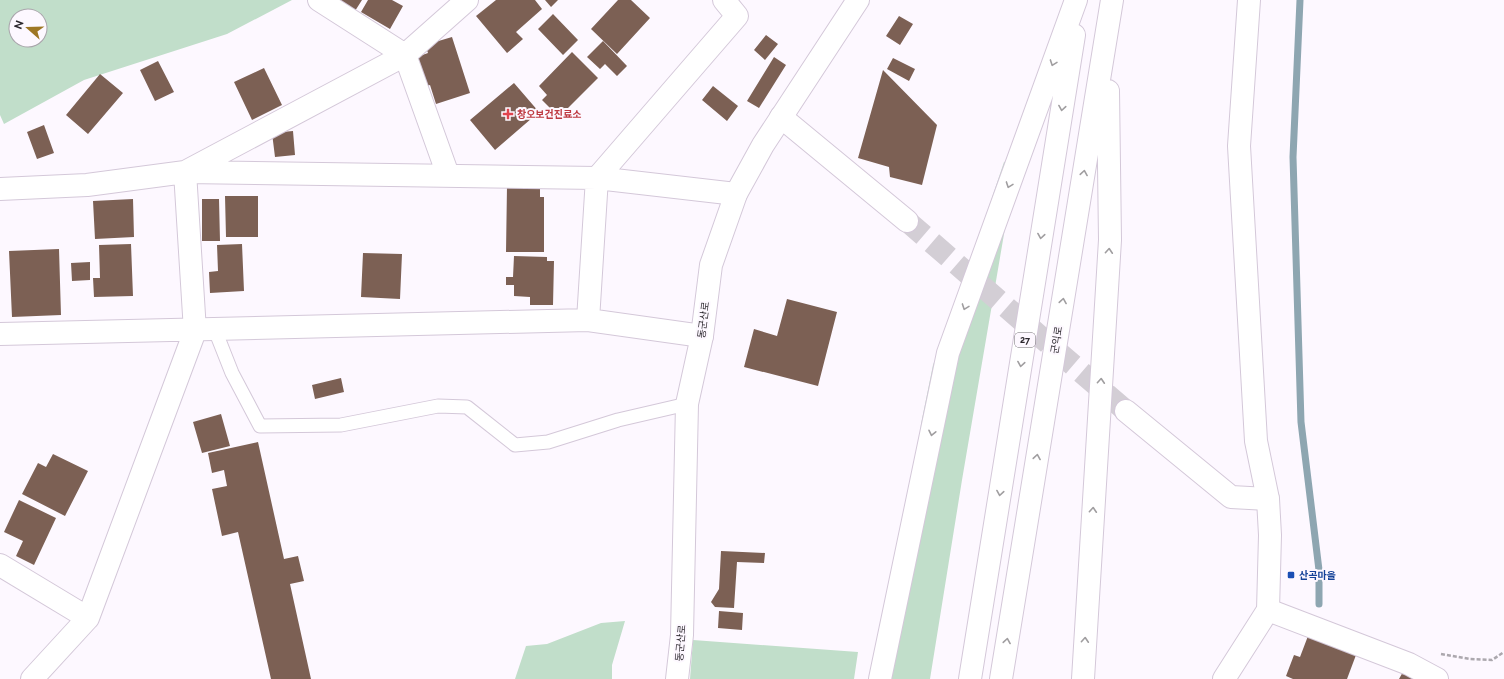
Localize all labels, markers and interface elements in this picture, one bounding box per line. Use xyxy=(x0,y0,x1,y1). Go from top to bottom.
north arrow xyxy=(8,8,48,48)
text: N xyxy=(12,19,27,31)
one-way arrow xyxy=(1050,59,1058,66)
one-way arrow xyxy=(1058,105,1067,111)
marker: 창오보건진료소 xyxy=(502,108,514,120)
place label: 창오보건진료소 xyxy=(517,109,581,120)
one-way arrow xyxy=(1079,170,1088,176)
one-way arrow xyxy=(1005,182,1014,189)
one-way arrow xyxy=(1037,233,1046,239)
one-way arrow xyxy=(1105,248,1114,254)
one-way arrow xyxy=(1058,298,1067,304)
street label: 동군산로 xyxy=(696,301,711,339)
one-way arrow xyxy=(961,304,969,311)
street label: 군익로 xyxy=(1049,326,1064,355)
road number: 27 xyxy=(1015,333,1035,347)
one-way arrow xyxy=(1017,361,1025,367)
one-way arrow xyxy=(1097,378,1106,384)
one-way arrow xyxy=(928,430,936,436)
one-way arrow xyxy=(1032,454,1041,460)
one-way arrow xyxy=(996,489,1005,496)
one-way arrow xyxy=(1089,507,1098,513)
marker: 산곡마을 xyxy=(1286,570,1296,580)
place label: 산곡마을 xyxy=(1299,570,1336,581)
street label: 동군산로 xyxy=(673,624,688,662)
one-way arrow xyxy=(1002,637,1011,644)
one-way arrow xyxy=(1081,637,1089,643)

